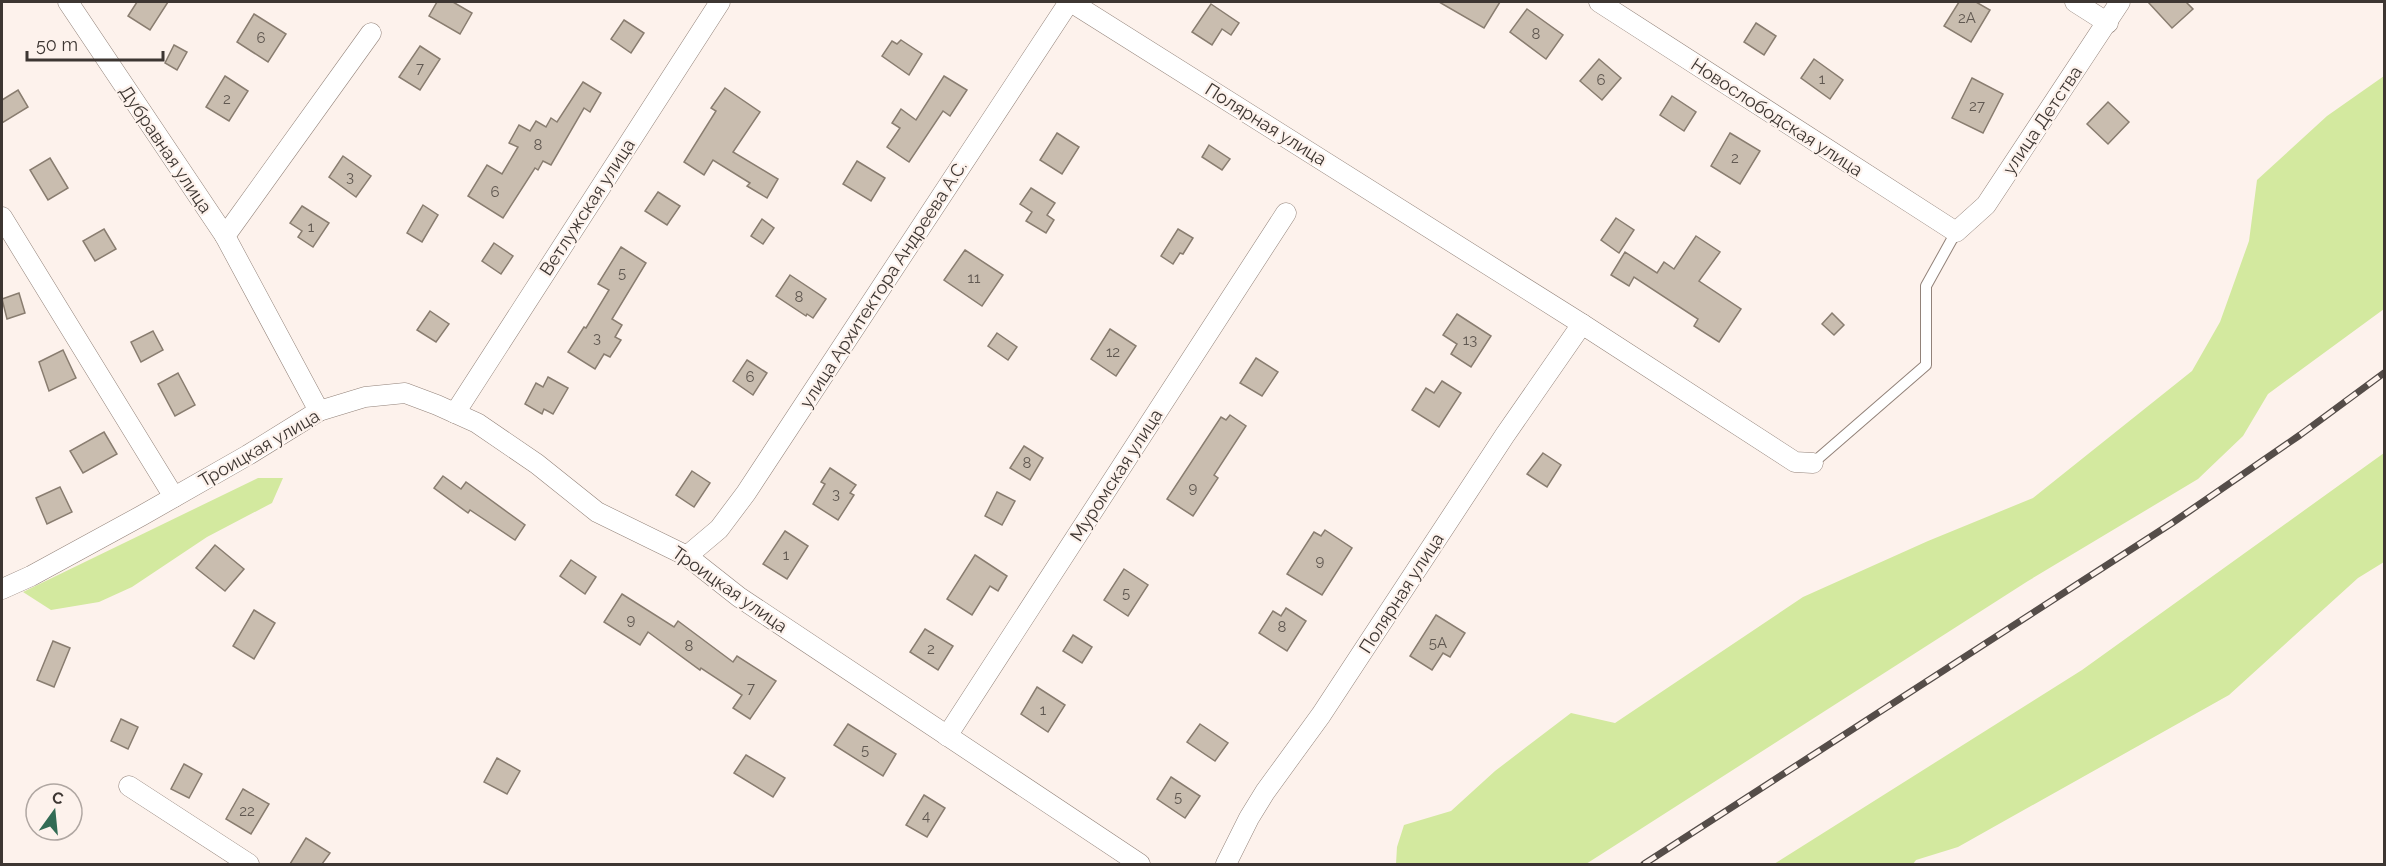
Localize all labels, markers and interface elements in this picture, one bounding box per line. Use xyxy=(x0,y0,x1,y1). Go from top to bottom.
house number: 2А xyxy=(1958,9,1976,27)
scale bar xyxy=(27,24,164,62)
house number: 8 xyxy=(1532,25,1541,43)
house number: 6 xyxy=(256,29,266,47)
text: 50 m xyxy=(36,34,78,55)
street label: Новослободская улица xyxy=(1687,54,1867,180)
house number: 7 xyxy=(416,59,424,77)
street label: улица Детства xyxy=(1998,62,2086,178)
house number: 1 xyxy=(1819,70,1826,88)
house number: 6 xyxy=(1596,71,1606,89)
street label: Полярная улица xyxy=(1202,78,1330,170)
street label: Дубравная улица xyxy=(116,81,216,217)
house number: 2 xyxy=(223,90,231,108)
house number: 27 xyxy=(1969,97,1985,115)
street label: Ветлужская улица xyxy=(535,135,639,279)
house number: 8 xyxy=(534,136,543,154)
house number: 2 xyxy=(1731,149,1739,167)
street label: улица Архитектора Андреева А.С. xyxy=(795,156,971,412)
house number: 3 xyxy=(346,168,354,186)
house number: 6 xyxy=(490,183,500,201)
house number: 1 xyxy=(308,218,315,236)
house number: 5 xyxy=(618,264,626,282)
house number: 11 xyxy=(968,269,981,287)
house number: 8 xyxy=(795,288,804,306)
house number: 3 xyxy=(593,329,601,347)
house number: 13 xyxy=(1463,331,1477,349)
house number: 12 xyxy=(1106,343,1120,361)
house number: 6 xyxy=(745,368,755,386)
street label: Троицкая улица xyxy=(195,405,323,491)
street label: Муромская улица xyxy=(1065,405,1167,545)
house number: 8 xyxy=(1023,454,1032,472)
house number: 9 xyxy=(1189,479,1198,497)
house number: 3 xyxy=(832,485,840,503)
street label: Полярная улица xyxy=(1354,529,1448,657)
street label: Троицкая улица xyxy=(668,541,792,637)
house number: 1 xyxy=(783,546,790,564)
house number: 9 xyxy=(1316,552,1325,570)
house number: 5 xyxy=(1122,584,1130,602)
house number: 9 xyxy=(627,611,636,629)
house number: 8 xyxy=(1278,618,1287,636)
house number: 5А xyxy=(1429,634,1447,652)
house number: 8 xyxy=(685,637,694,655)
house number: 2 xyxy=(927,640,935,658)
house number: 7 xyxy=(747,679,755,697)
house number: 1 xyxy=(1040,701,1047,719)
house number: 5 xyxy=(861,741,869,759)
north arrow xyxy=(24,782,84,842)
text: С xyxy=(50,787,66,809)
house number: 5 xyxy=(1174,788,1182,806)
house number: 22 xyxy=(239,802,255,820)
house number: 4 xyxy=(922,807,930,825)

